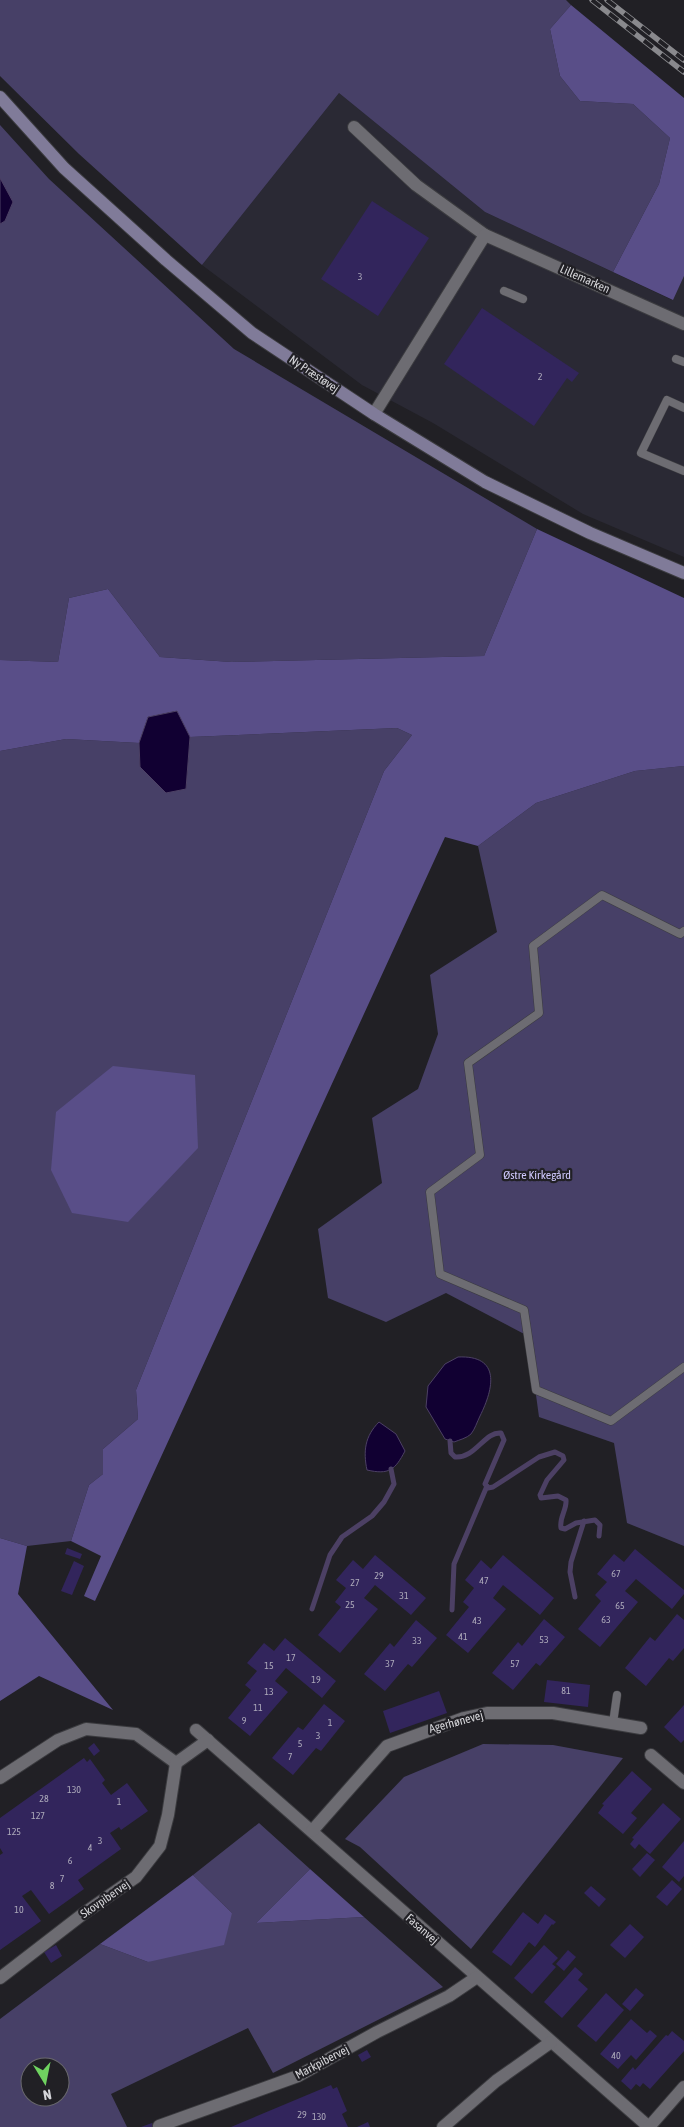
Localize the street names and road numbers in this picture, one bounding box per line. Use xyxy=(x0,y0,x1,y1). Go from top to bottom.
street label: Lillemarken xyxy=(558,262,612,296)
street label: Ny Præstøvej xyxy=(287,352,341,396)
street label: Agerhønevej xyxy=(427,1708,485,1736)
street label: Skovpibervej xyxy=(78,1877,132,1921)
street label: Fasanvej xyxy=(403,1911,441,1947)
street label: Markpibervej xyxy=(293,2042,351,2082)

